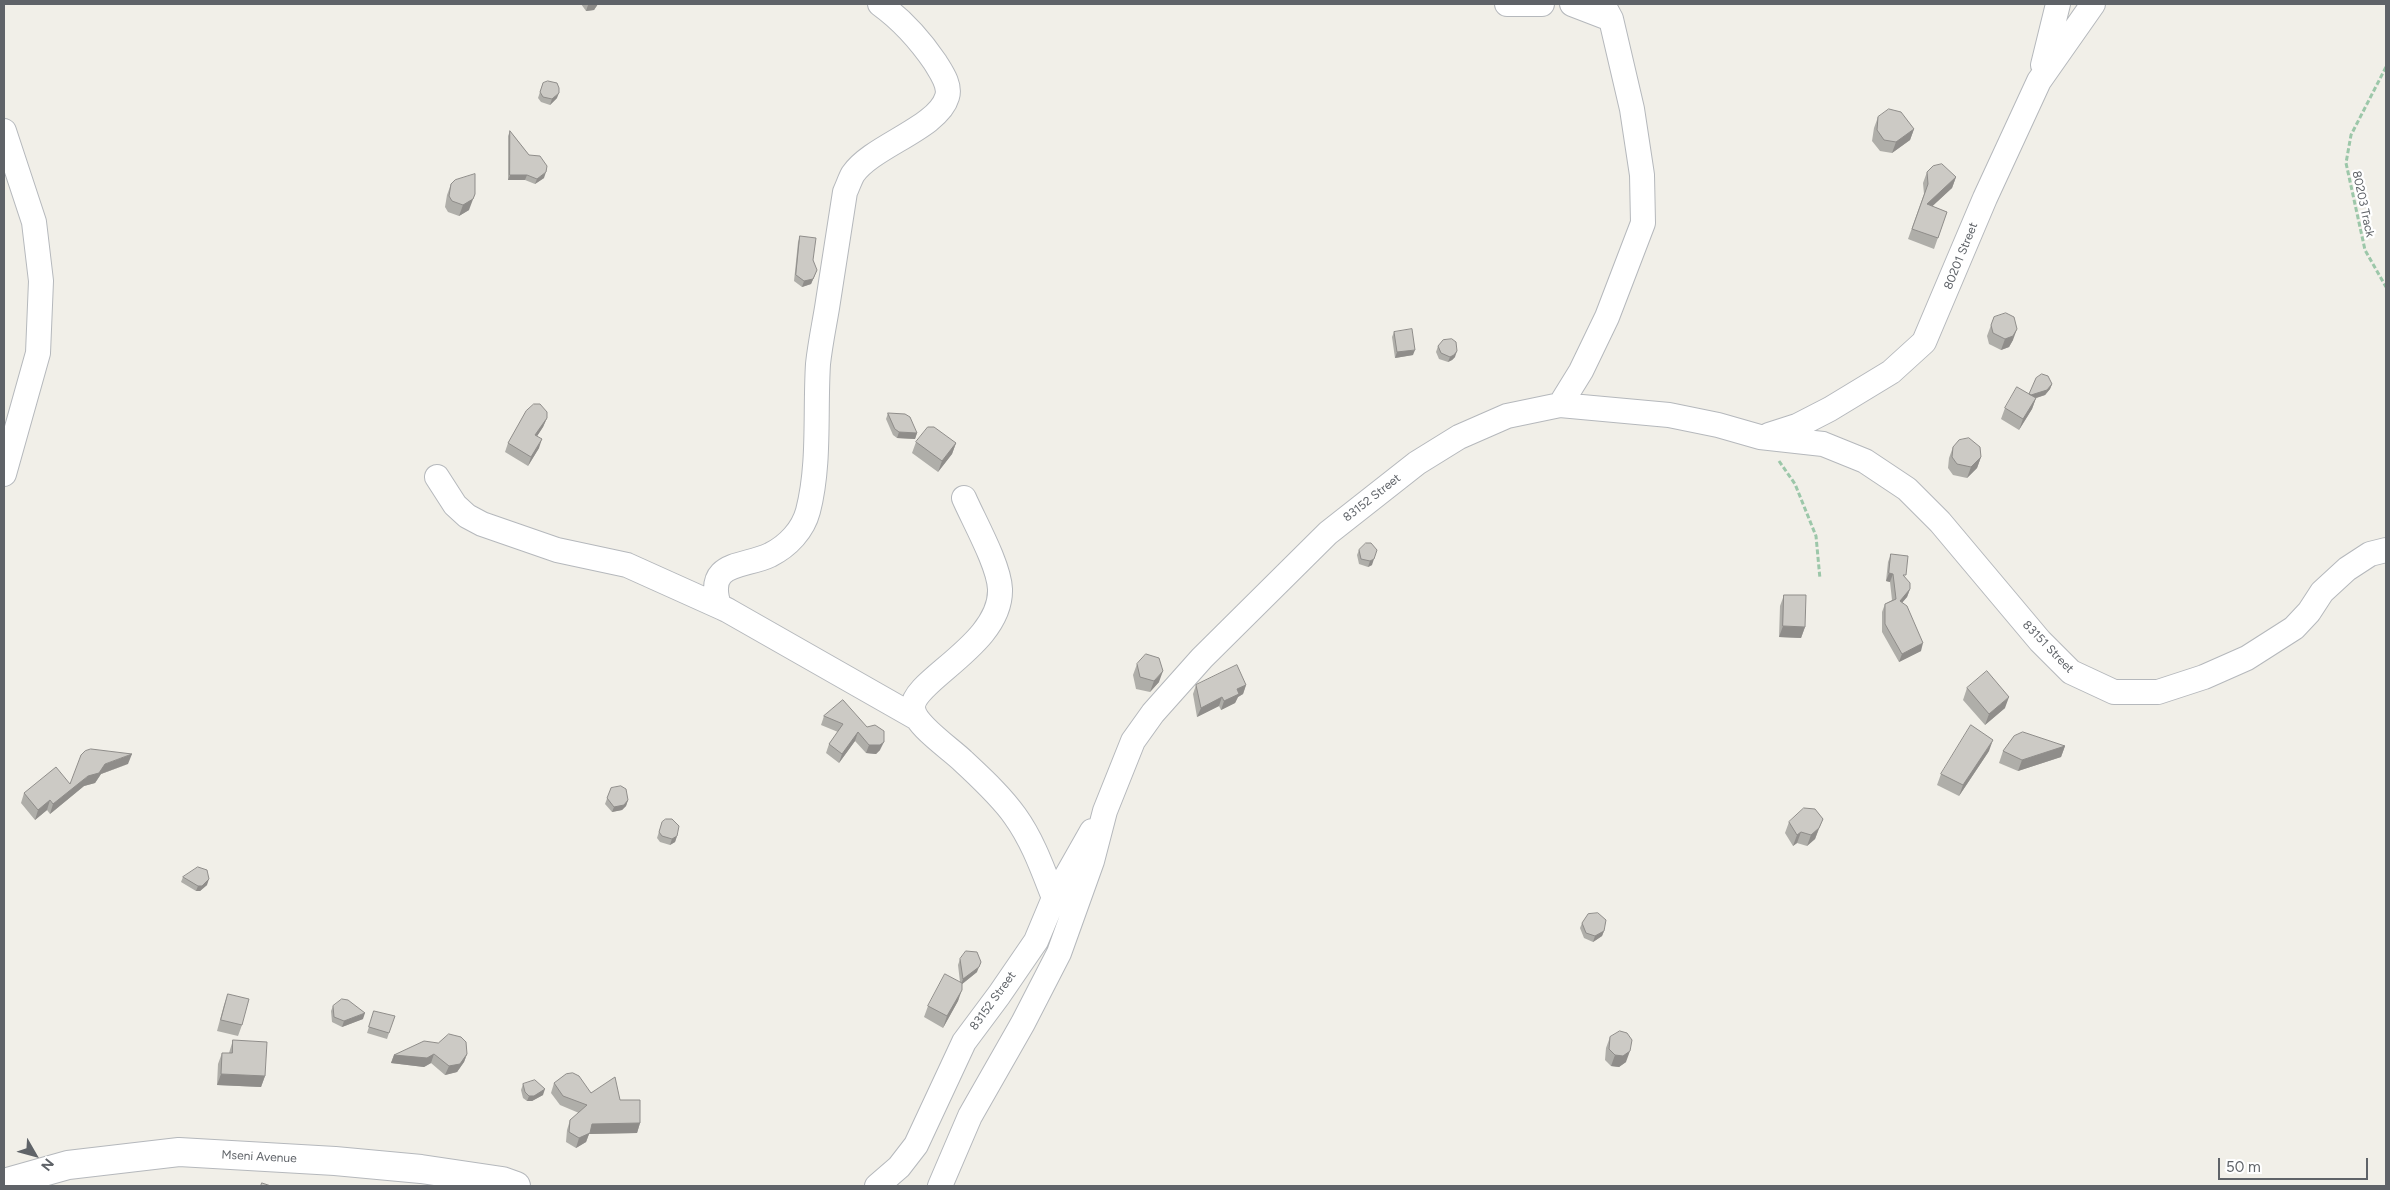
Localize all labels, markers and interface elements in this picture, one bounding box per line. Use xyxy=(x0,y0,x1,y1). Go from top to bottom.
street label: 80203 Track xyxy=(2349,169,2377,239)
street label: 80201 Street xyxy=(1941,220,1981,292)
street label: 83152 Street xyxy=(1340,471,1404,525)
street label: 83151 Street xyxy=(2019,618,2077,676)
street label: 83152 Street xyxy=(967,969,1019,1033)
north arrow xyxy=(10,1130,60,1180)
street label: Mseni Avenue xyxy=(221,1148,297,1166)
scale bar xyxy=(2220,1148,2370,1180)
text: N xyxy=(37,1155,57,1174)
text: 50 m xyxy=(2226,1158,2261,1176)

